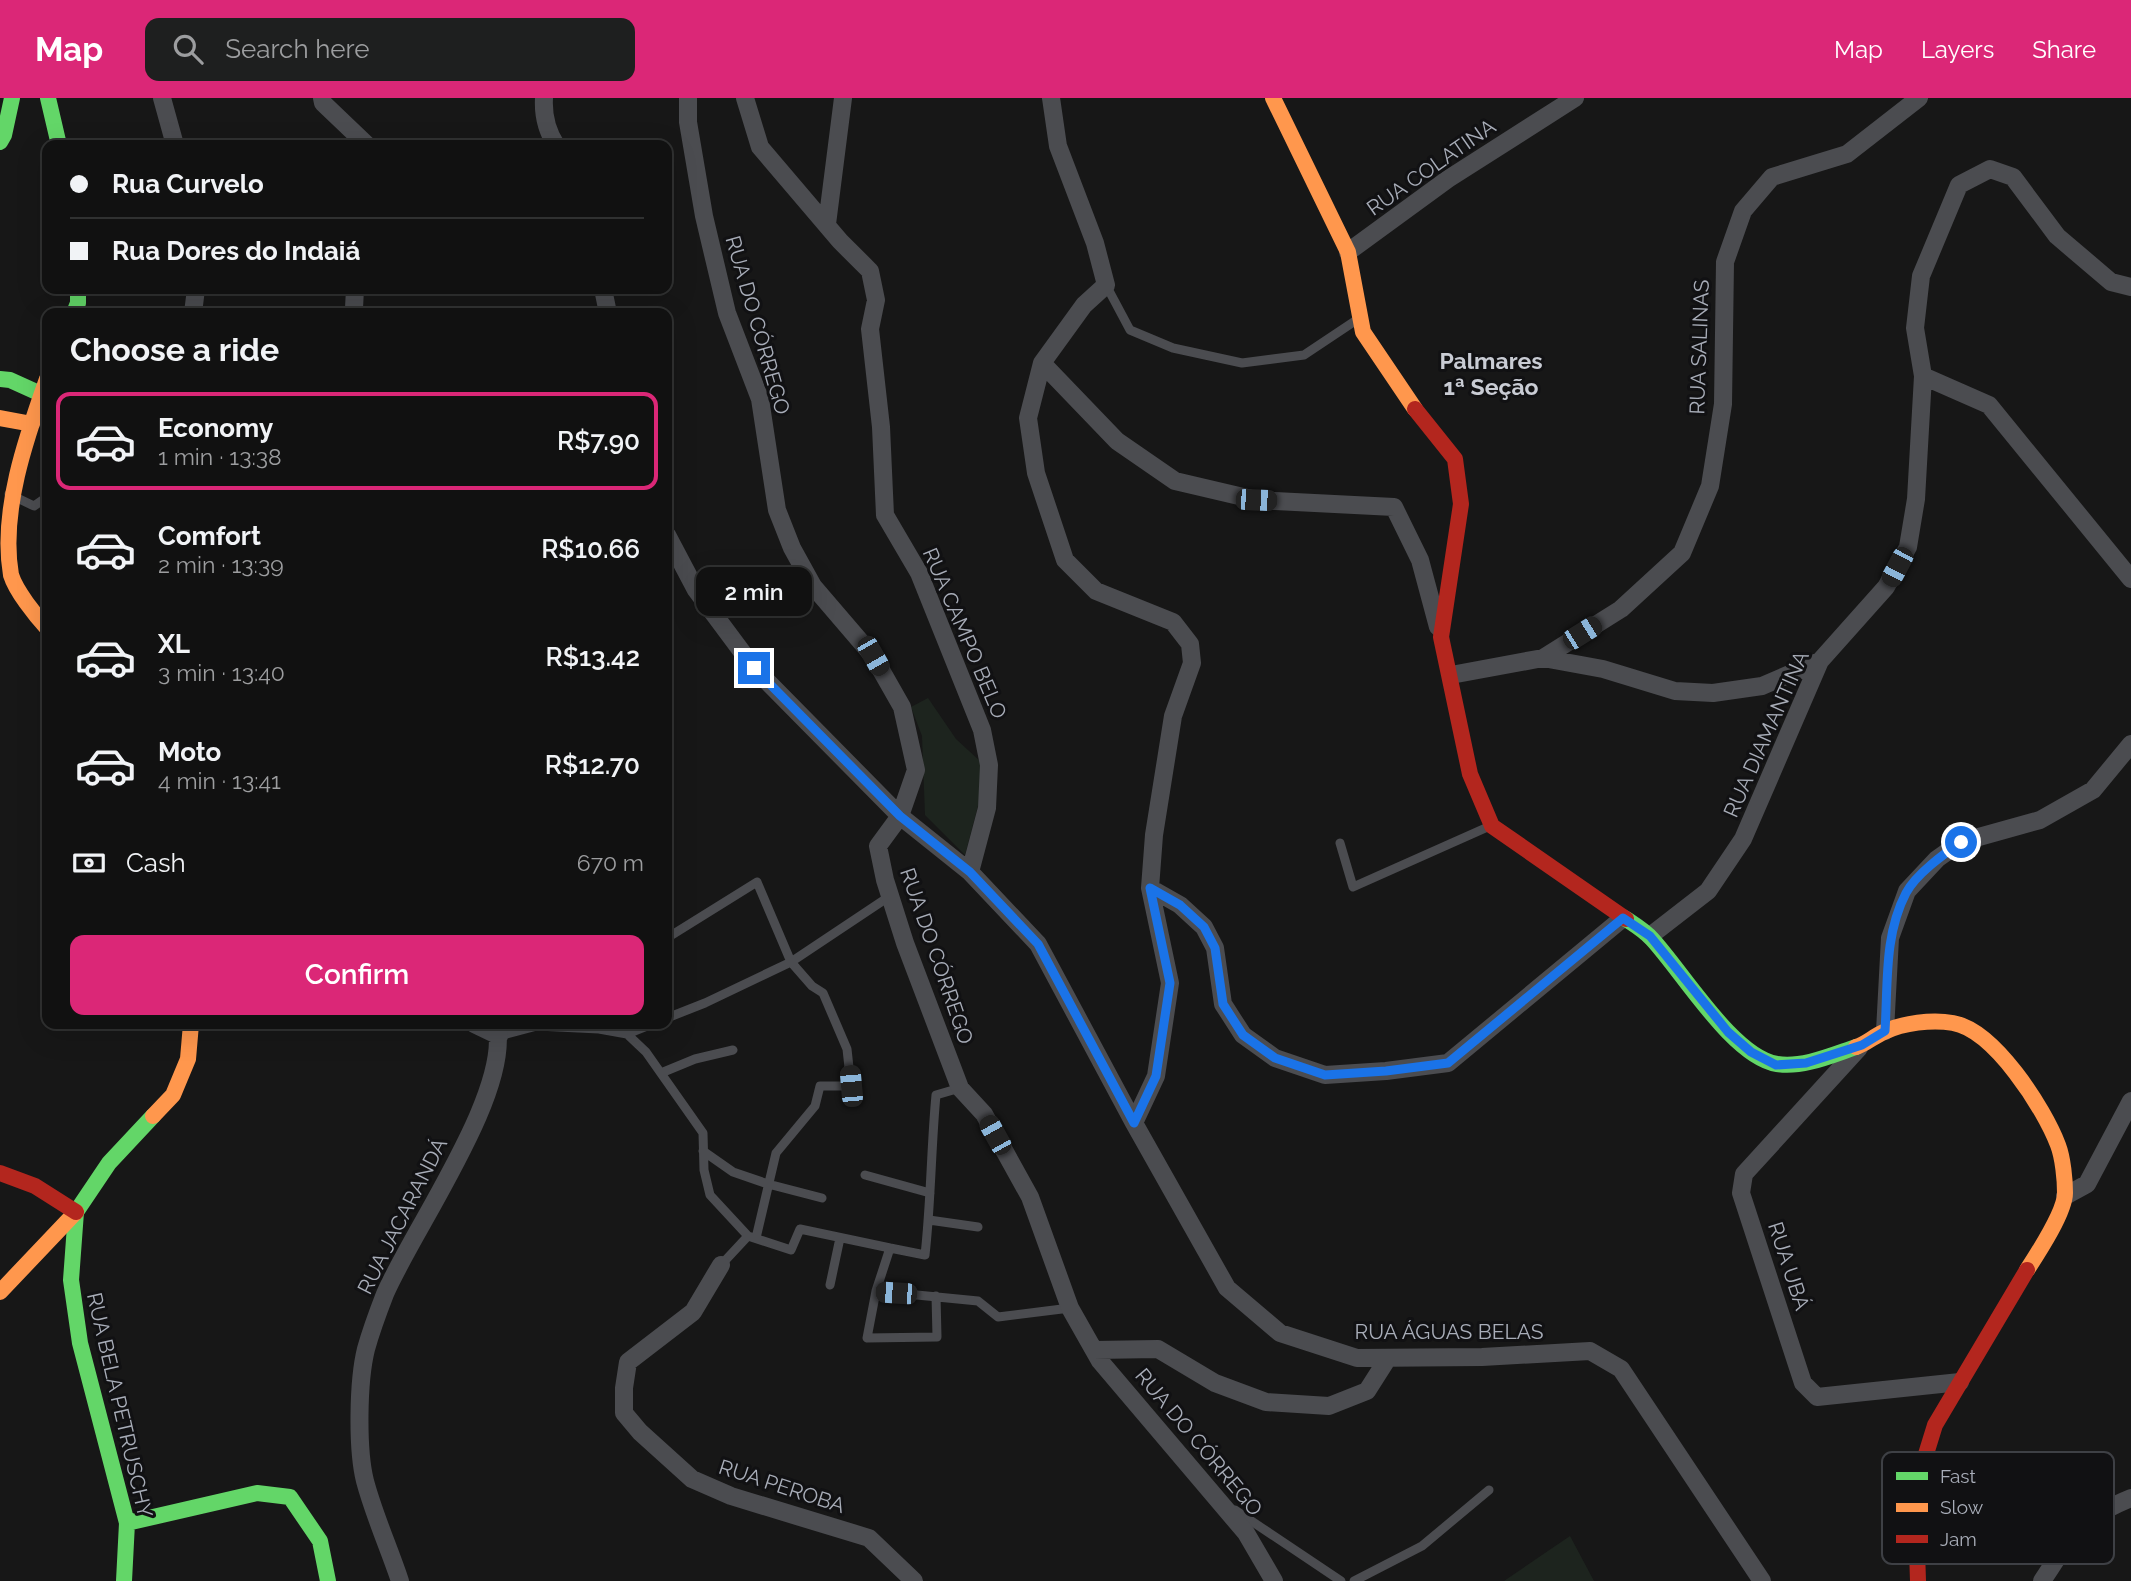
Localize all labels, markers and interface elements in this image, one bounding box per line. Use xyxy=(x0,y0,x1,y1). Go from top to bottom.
search box xyxy=(145,18,635,81)
text: Map xyxy=(35,30,103,69)
icon: search xyxy=(169,30,207,68)
text: Search here xyxy=(225,34,370,64)
text: Map xyxy=(1834,35,1883,64)
text: Layers xyxy=(1921,35,1994,64)
text: Share xyxy=(2032,35,2096,64)
street label: RUA COLATINA xyxy=(1362,113,1500,221)
text: Rua Curvelo xyxy=(112,169,264,199)
street label: RUA DO CÓRREGO xyxy=(721,233,795,417)
text: Rua Dores do Indaiá xyxy=(112,236,360,266)
street label: RUA SALINAS xyxy=(1684,279,1714,415)
text: Choose a ride xyxy=(70,331,279,368)
district label: Palmares 1ª Seção xyxy=(1439,347,1543,400)
icon: car xyxy=(74,410,137,473)
text: Economy xyxy=(158,413,273,443)
text: R$7.90 xyxy=(557,426,640,456)
text: 1 min · 13:38 xyxy=(158,443,282,470)
car xyxy=(1235,489,1278,511)
icon: car xyxy=(74,518,137,581)
text: Comfort xyxy=(158,521,261,551)
text: R$10.66 xyxy=(541,534,640,564)
street label: RUA CAMPO BELO xyxy=(918,544,1012,722)
car xyxy=(1878,544,1917,590)
text: 2 min · 13:39 xyxy=(158,551,284,578)
callout: 2 min xyxy=(696,566,812,616)
text: 2 min xyxy=(725,578,783,605)
car xyxy=(1559,613,1606,653)
icon: car xyxy=(74,626,137,689)
text: XL xyxy=(158,629,190,659)
car xyxy=(854,633,893,679)
text: R$13.42 xyxy=(545,642,640,672)
street label: RUA DIAMANTINA xyxy=(1718,647,1814,821)
route end xyxy=(738,652,770,684)
text: 3 min · 13:40 xyxy=(158,659,285,686)
icon: car xyxy=(74,734,137,797)
text: Moto xyxy=(158,737,221,767)
text: R$12.70 xyxy=(545,750,640,780)
text: 4 min · 13:41 xyxy=(158,767,281,794)
route start xyxy=(1945,826,1977,858)
icon: cash xyxy=(70,844,108,882)
text: Cash xyxy=(126,848,186,878)
text: 670 m xyxy=(577,849,644,876)
street label: RUA DO CÓRREGO xyxy=(895,865,979,1047)
button: Confirm xyxy=(70,935,644,1015)
car xyxy=(839,1064,864,1108)
car xyxy=(976,1112,1015,1158)
street label: RUA JACARANDÁ xyxy=(352,1134,452,1298)
street label: RUA UBÁ xyxy=(1763,1219,1815,1313)
car xyxy=(875,1281,918,1305)
street label: RUA BELA PETRUSCHY xyxy=(82,1290,158,1520)
street label: RUA ÁGUAS BELAS xyxy=(1355,1319,1544,1344)
street label: RUA DO CÓRREGO xyxy=(1130,1363,1268,1521)
legend xyxy=(1882,1452,2114,1564)
street label: RUA PEROBA xyxy=(716,1454,848,1518)
text: Fast xyxy=(1940,1465,1976,1487)
text: Slow xyxy=(1940,1496,1984,1518)
text: Jam xyxy=(1940,1528,1977,1550)

